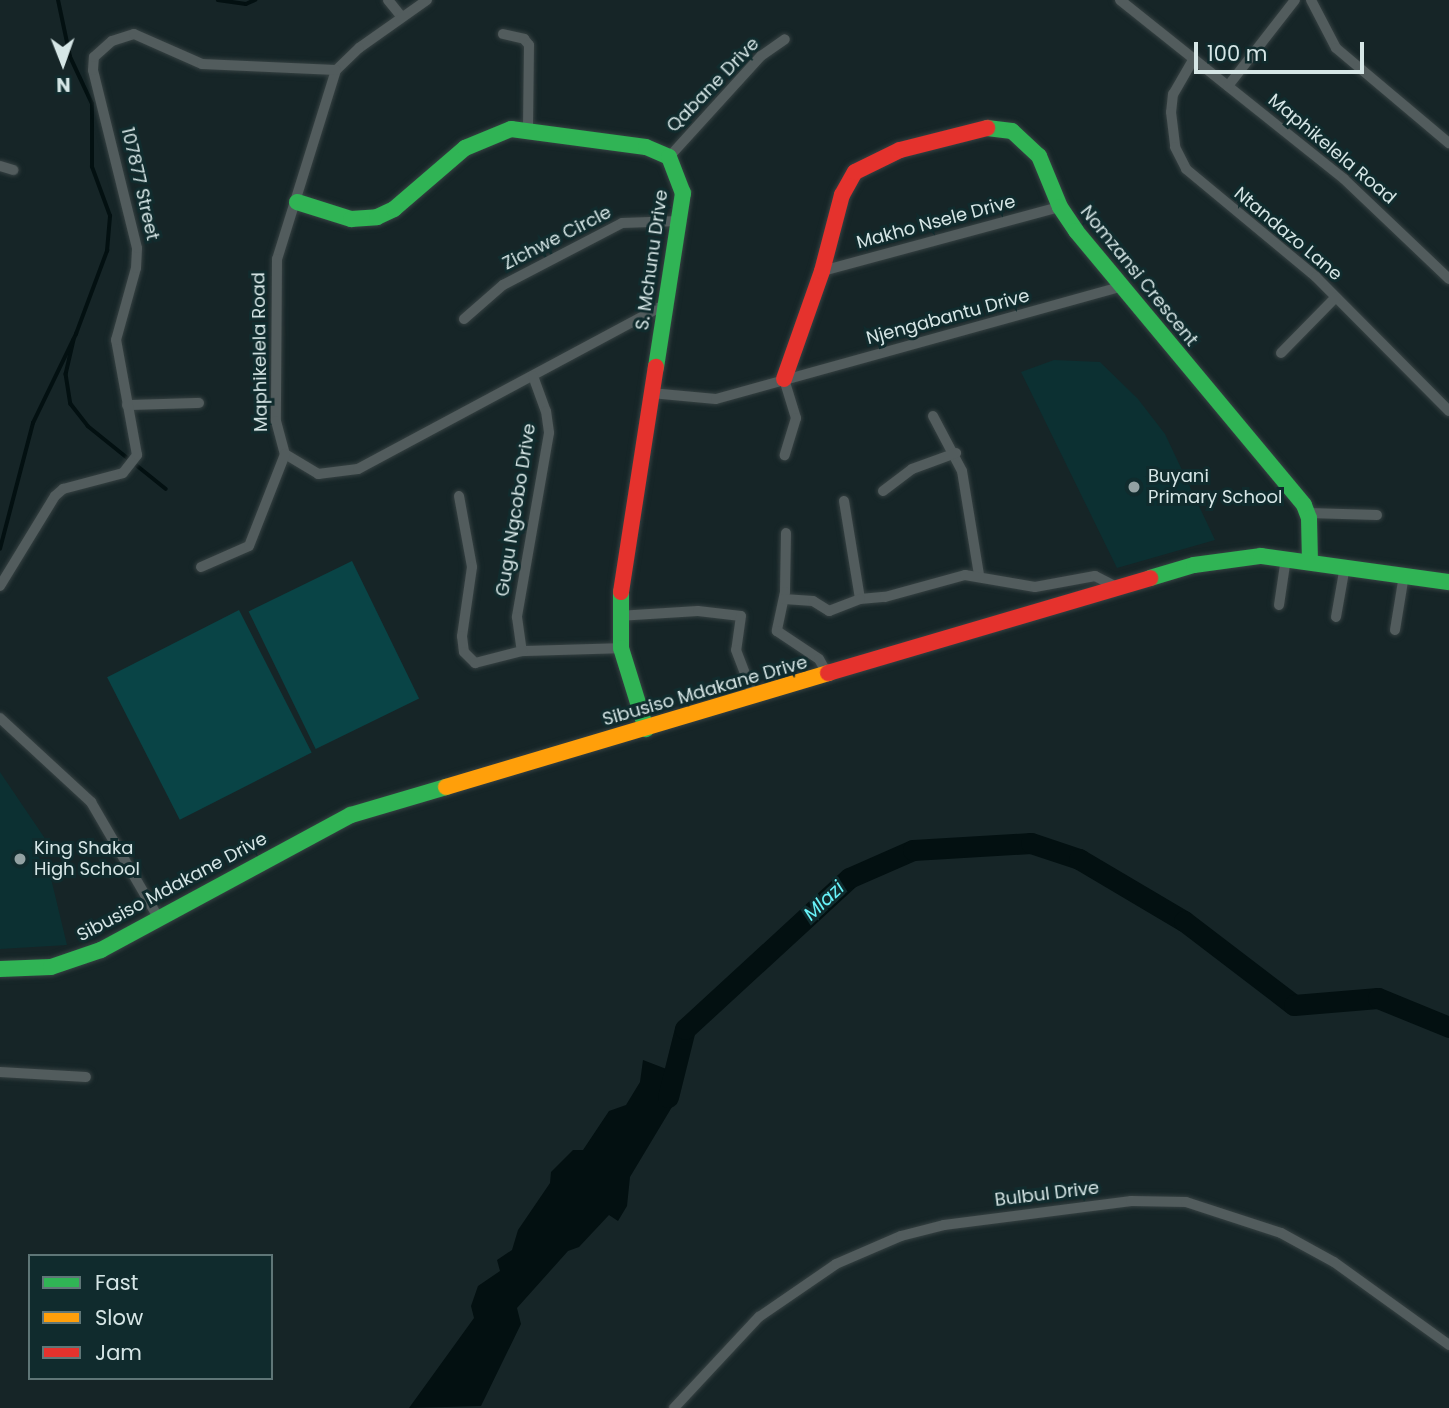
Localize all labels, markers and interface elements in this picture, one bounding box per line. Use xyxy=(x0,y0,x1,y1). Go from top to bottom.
north arrow xyxy=(28,28,98,98)
scale bar xyxy=(1197,28,1367,72)
street label: Qabane Drive xyxy=(662,33,764,137)
text: 100 m xyxy=(1207,39,1267,68)
text: N xyxy=(56,71,71,98)
street label: Maphikelela Road xyxy=(1264,89,1400,209)
street label: 107877 Street xyxy=(116,125,164,243)
street label: Ntandazo Lane xyxy=(1230,183,1346,285)
street label: S. Mchunu Drive xyxy=(631,188,673,332)
street label: Makho Nsele Drive xyxy=(854,190,1018,254)
street label: Zichwe Circle xyxy=(499,201,615,275)
street label: Nomzansi Crescent xyxy=(1076,201,1202,351)
street label: Maphikelela Road xyxy=(248,272,272,432)
street label: Njengabantu Drive xyxy=(864,285,1032,349)
street label: Gugu Ngcobo Drive xyxy=(492,422,540,598)
place label: Buyani Primary School xyxy=(1148,466,1282,508)
marker: Buyani Primary School xyxy=(1126,479,1142,495)
street label: Sibusiso Mdakane Drive xyxy=(600,651,810,731)
street label: Sibusiso Mdakane Drive xyxy=(73,828,271,946)
place label: King Shaka High School xyxy=(34,838,140,880)
marker: King Shaka High School xyxy=(12,851,28,867)
water label: Mlazi xyxy=(799,877,849,925)
street label: Bulbul Drive xyxy=(994,1177,1100,1211)
legend xyxy=(28,1254,273,1380)
text: Fast xyxy=(95,1268,138,1297)
text: Slow xyxy=(95,1303,143,1332)
text: Jam xyxy=(95,1338,142,1367)

